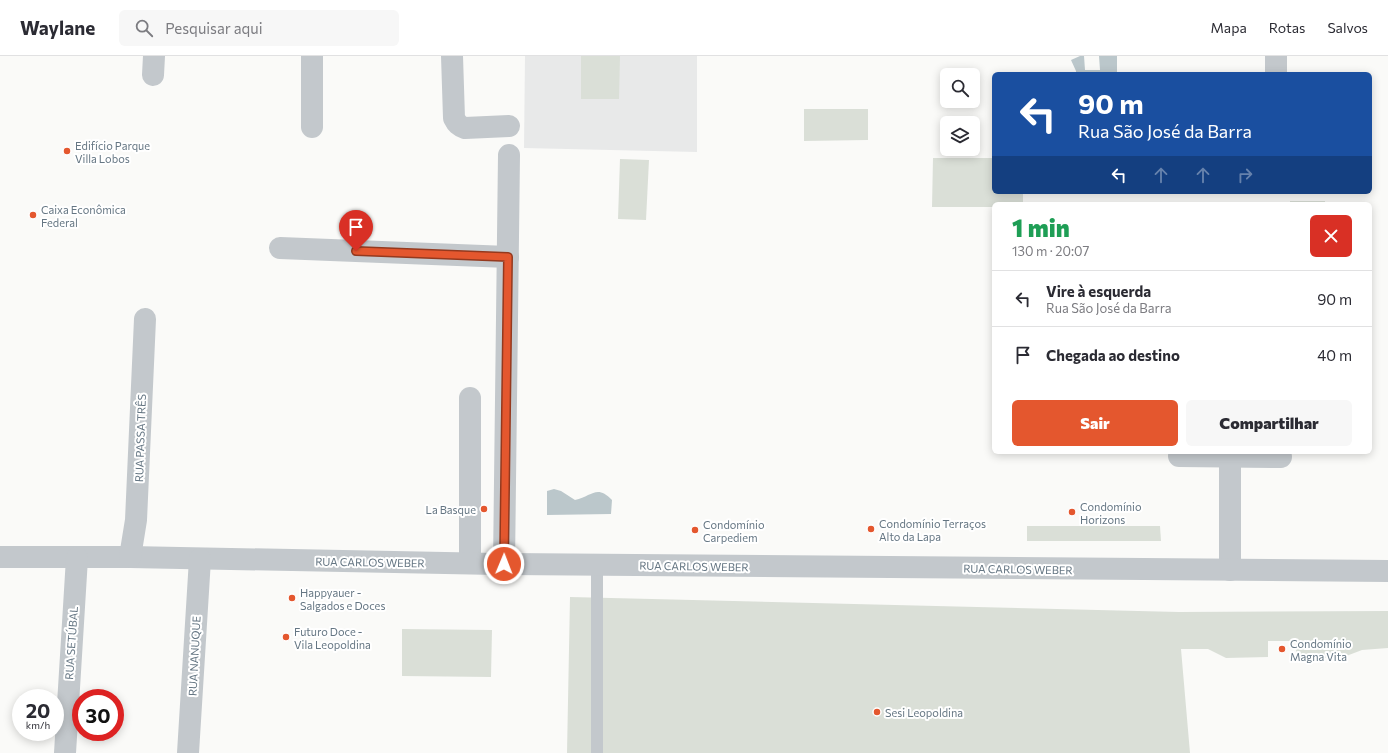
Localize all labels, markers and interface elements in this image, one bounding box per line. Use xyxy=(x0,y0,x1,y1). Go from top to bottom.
search box xyxy=(119,10,399,46)
text: Waylane xyxy=(20,16,95,39)
icon: search xyxy=(133,17,155,39)
text: Pesquisar aqui xyxy=(165,19,263,37)
text: Mapa xyxy=(1211,19,1247,36)
text: Rotas xyxy=(1269,19,1305,36)
text: Salvos xyxy=(1327,19,1368,36)
map controls xyxy=(940,68,980,156)
button: search xyxy=(940,68,980,108)
text: 90 m xyxy=(1078,86,1144,120)
icon: left xyxy=(1012,88,1064,140)
button: layers xyxy=(940,116,980,156)
text: Rua São José da Barra xyxy=(1078,120,1252,142)
place label: Edifício Parque Villa Lobos xyxy=(75,139,150,165)
marker: Edifício Parque Villa Lobos xyxy=(62,146,72,156)
icon: left xyxy=(1108,164,1130,186)
icon: ahead xyxy=(1150,164,1172,186)
icon: ahead xyxy=(1192,164,1214,186)
icon: right xyxy=(1234,164,1256,186)
place label: Caixa Econômica Federal xyxy=(41,203,126,229)
marker: Caixa Econômica Federal xyxy=(28,210,38,220)
pin xyxy=(339,210,373,251)
text: 1 min xyxy=(1012,213,1070,242)
button: close xyxy=(1310,215,1352,257)
icon: arrive xyxy=(345,216,367,238)
text: 130 m · 20:07 xyxy=(1012,243,1089,259)
text: Vire à esquerda xyxy=(1046,282,1151,300)
icon: left xyxy=(1012,288,1034,310)
text: 90 m xyxy=(1317,290,1352,308)
text: Rua São José da Barra xyxy=(1046,300,1172,316)
icon: arrive xyxy=(1012,344,1034,366)
text: Chegada ao destino xyxy=(1046,346,1180,364)
text: 40 m xyxy=(1317,346,1352,364)
street label: RUA PASSA TRÊS xyxy=(131,394,148,482)
button: Sair xyxy=(1012,400,1178,446)
button: Compartilhar xyxy=(1186,400,1352,446)
place label: Condomínio Horizons xyxy=(1080,500,1142,526)
place label: La Basque xyxy=(426,503,476,516)
marker: La Basque xyxy=(479,504,489,514)
marker: Condomínio Horizons xyxy=(1067,507,1077,517)
place label: Condomínio Terraços Alto da Lapa xyxy=(879,517,986,543)
place label: Condomínio Carpediem xyxy=(703,518,765,544)
marker: Condomínio Terraços Alto da Lapa xyxy=(866,524,876,534)
marker: Condomínio Carpediem xyxy=(690,525,700,535)
position arrow xyxy=(483,543,525,585)
street label: RUA CARLOS WEBER xyxy=(315,555,425,569)
street label: RUA CARLOS WEBER xyxy=(639,559,749,573)
street label: RUA CARLOS WEBER xyxy=(963,562,1073,576)
place label: Happyauer - Salgados e Doces xyxy=(300,586,385,612)
marker: Happyauer - Salgados e Doces xyxy=(287,593,297,603)
street label: RUA SETÚBAL xyxy=(61,606,80,680)
street label: RUA NANUQUE xyxy=(185,616,203,696)
place label: Futuro Doce - Vila Leopoldina xyxy=(294,625,371,651)
marker: Futuro Doce - Vila Leopoldina xyxy=(281,632,291,642)
place label: Condomínio Magna Vita xyxy=(1290,637,1352,663)
marker: Condomínio Magna Vita xyxy=(1277,644,1287,654)
speed limit sign: 30 xyxy=(72,689,124,741)
text: 20 xyxy=(26,698,50,722)
place label: Sesi Leopoldina xyxy=(885,706,963,719)
marker: Sesi Leopoldina xyxy=(872,707,882,717)
text: km/h xyxy=(26,719,50,731)

